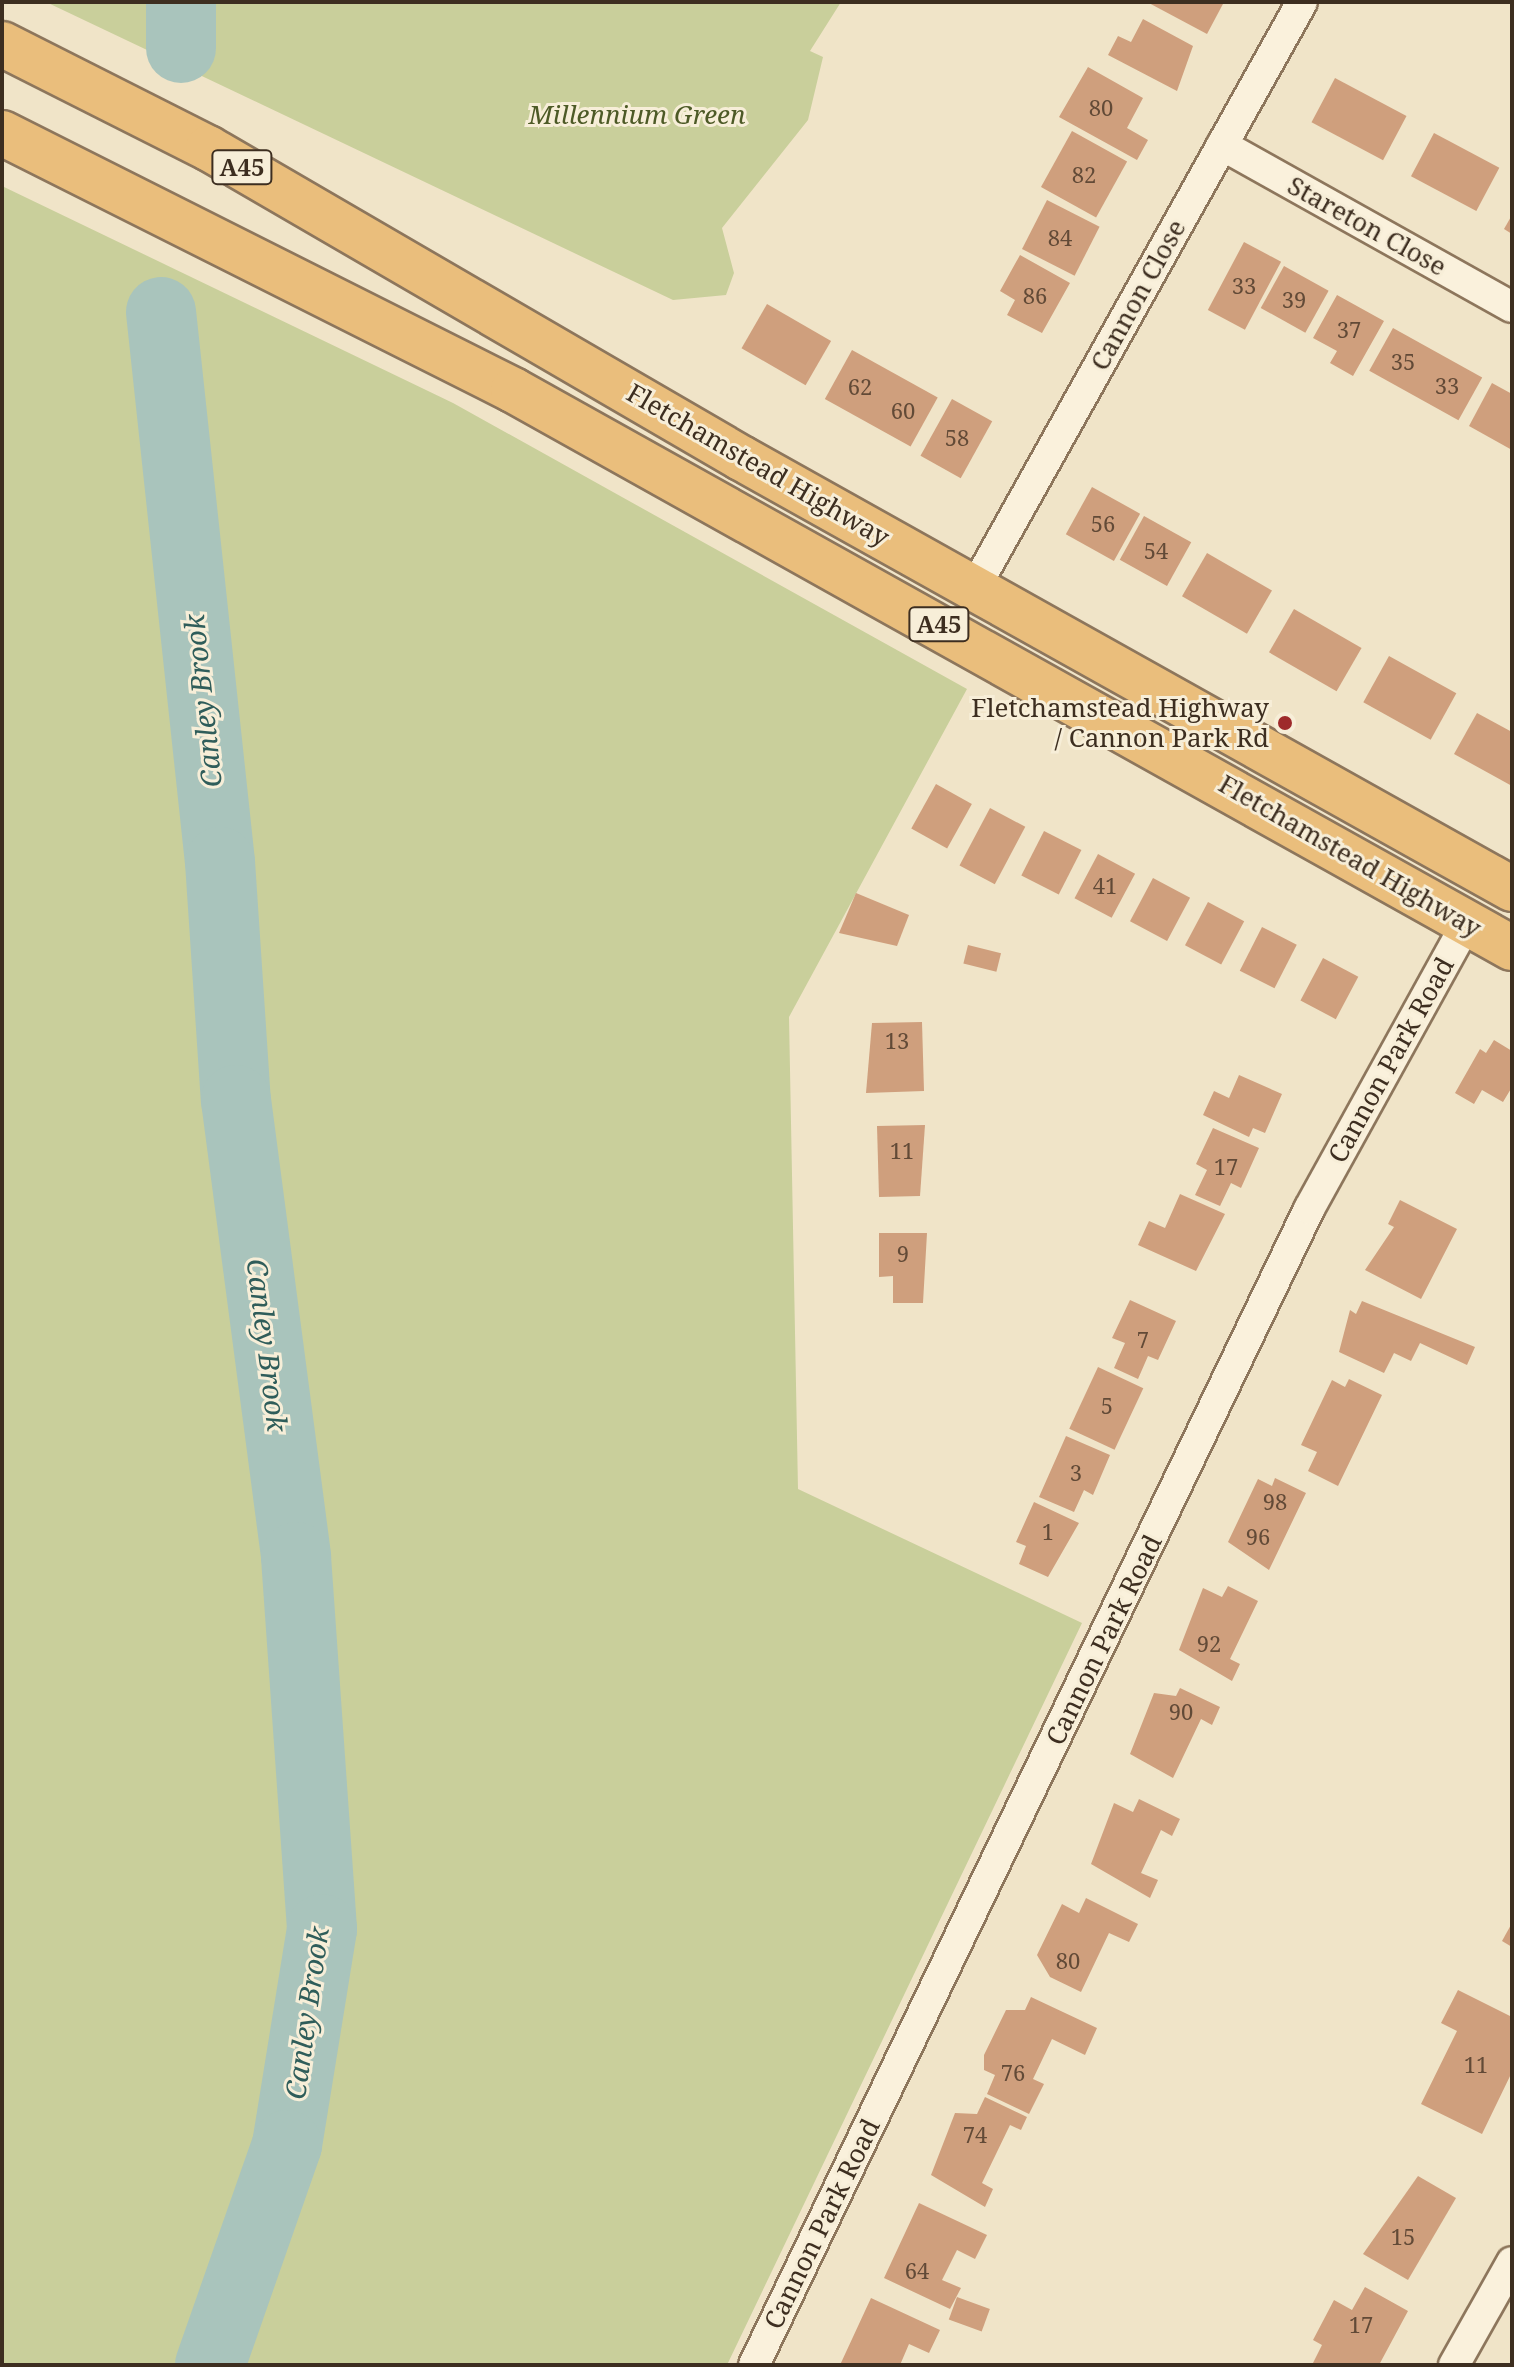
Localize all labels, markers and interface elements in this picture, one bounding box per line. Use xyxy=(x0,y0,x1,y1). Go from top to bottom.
house number: 80 xyxy=(1089,95,1113,121)
park label: Millennium Green xyxy=(528,99,746,131)
road number: A45 xyxy=(210,147,274,187)
house number: 82 xyxy=(1072,162,1096,188)
street label: Stareton Close xyxy=(1282,170,1452,282)
street label: Cannon Close xyxy=(1084,214,1192,376)
house number: 84 xyxy=(1048,225,1072,251)
house number: 33 xyxy=(1232,273,1256,299)
house number: 86 xyxy=(1023,283,1047,309)
house number: 39 xyxy=(1282,287,1306,313)
house number: 37 xyxy=(1337,317,1361,343)
house number: 35 xyxy=(1391,349,1415,375)
house number: 33 xyxy=(1435,373,1459,399)
house number: 62 xyxy=(848,374,872,400)
street label: Fletchamstead Highway xyxy=(621,377,895,553)
house number: 60 xyxy=(891,398,915,424)
house number: 58 xyxy=(945,425,969,451)
house number: 56 xyxy=(1091,511,1115,537)
house number: 54 xyxy=(1144,538,1168,564)
road number: A45 xyxy=(907,604,971,644)
water label: Canley Brook xyxy=(176,613,228,789)
place label: Fletchamstead Highway / Cannon Park Rd xyxy=(971,692,1269,754)
marker: Fletchamstead Highway / Cannon Park Rd xyxy=(1276,714,1294,732)
street label: Fletchamstead Highway xyxy=(1213,768,1487,944)
house number: 41 xyxy=(1093,873,1117,899)
street label: Cannon Park Road xyxy=(1322,952,1460,1168)
house number: 13 xyxy=(885,1028,909,1054)
house number: 11 xyxy=(890,1138,914,1164)
house number: 17 xyxy=(1214,1154,1238,1180)
house number: 9 xyxy=(897,1241,909,1267)
water label: Canley Brook xyxy=(241,1257,295,1433)
house number: 7 xyxy=(1137,1327,1149,1353)
house number: 5 xyxy=(1101,1393,1113,1419)
house number: 3 xyxy=(1070,1460,1082,1486)
house number: 98 xyxy=(1263,1489,1287,1515)
house number: 1 xyxy=(1042,1519,1054,1545)
house number: 96 xyxy=(1246,1524,1270,1550)
street label: Cannon Park Road xyxy=(1040,1530,1168,1750)
house number: 92 xyxy=(1197,1631,1221,1657)
house number: 90 xyxy=(1169,1699,1193,1725)
water label: Canley Brook xyxy=(277,1925,335,2101)
house number: 80 xyxy=(1056,1948,1080,1974)
house number: 11 xyxy=(1464,2052,1488,2078)
house number: 76 xyxy=(1001,2060,1025,2086)
street label: Cannon Park Road xyxy=(758,2114,886,2334)
house number: 74 xyxy=(963,2122,987,2148)
house number: 15 xyxy=(1391,2224,1415,2250)
house number: 64 xyxy=(905,2258,929,2284)
house number: 17 xyxy=(1349,2312,1373,2338)

